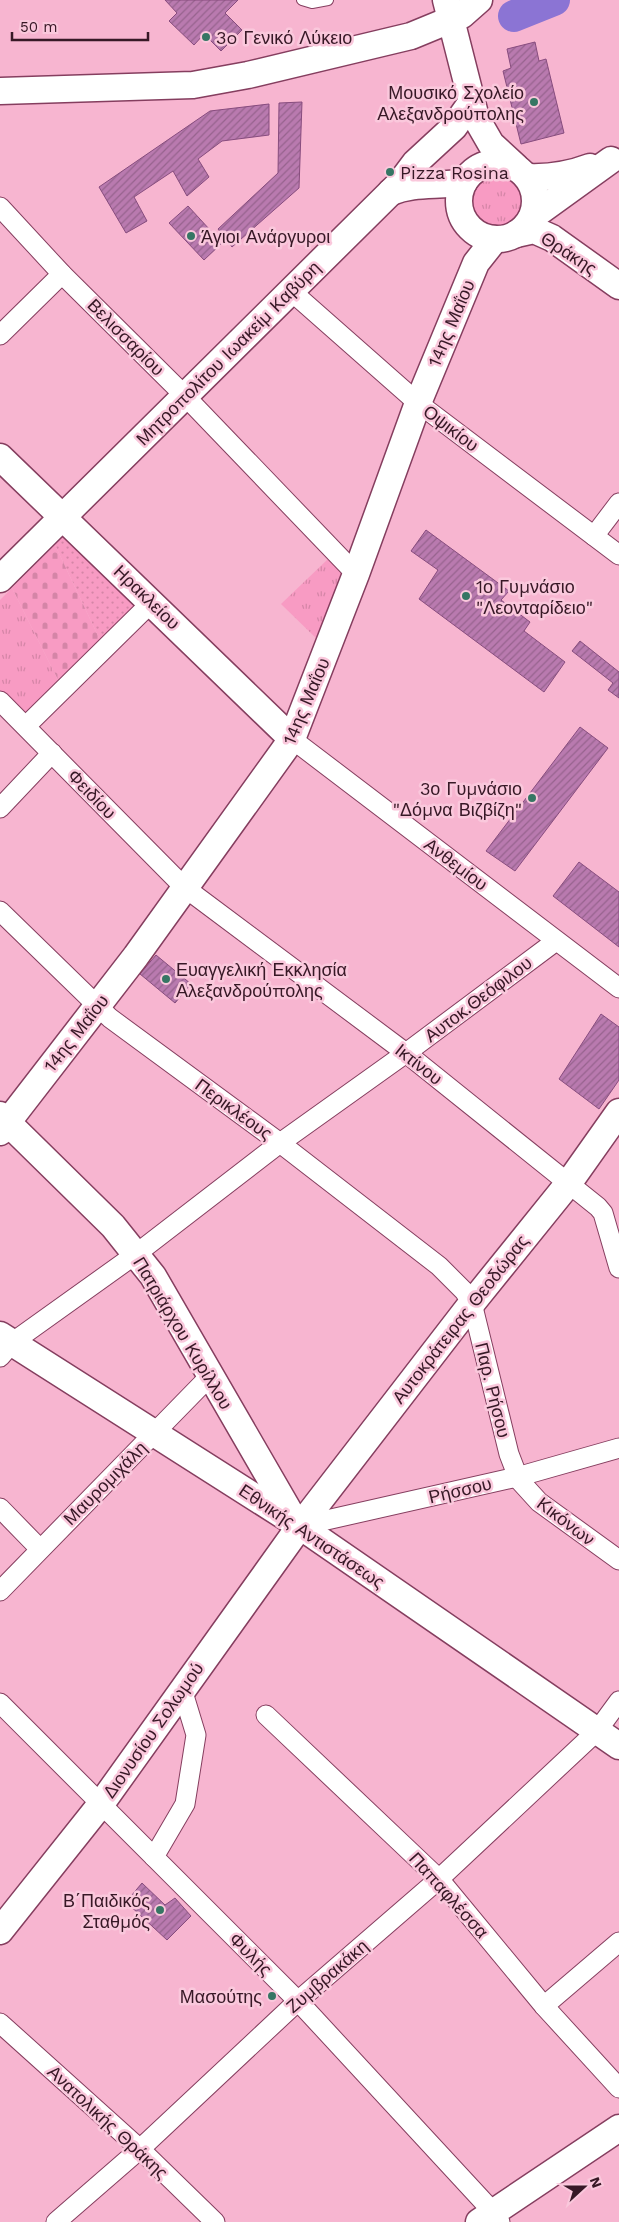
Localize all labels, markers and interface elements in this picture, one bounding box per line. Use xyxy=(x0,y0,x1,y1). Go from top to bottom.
scale bar xyxy=(12,10,149,42)
text: 50 m xyxy=(20,18,57,36)
place label: 3o Γενικό Λύκειο xyxy=(216,27,352,48)
marker: 3o Γενικό Λύκειο xyxy=(200,31,212,43)
place label: Μουσικό Σχολείο Αλεξανδρούπολης xyxy=(377,82,524,124)
marker: Μουσικό Σχολείο Αλεξανδρούπολης xyxy=(528,96,540,108)
place label: Pizza Rosina xyxy=(400,162,509,183)
marker: Pizza Rosina xyxy=(384,166,396,178)
place label: Άγιοι Ανάργυροι xyxy=(201,226,330,247)
street label: Θράκης xyxy=(537,227,601,279)
marker: Άγιοι Ανάργυροι xyxy=(185,230,197,242)
street label: Μητροπολίτου Ιωακείμ Καβύρη xyxy=(132,257,324,449)
street label: 14ης Μαΐου xyxy=(423,277,479,369)
street label: Βελισσαρίου xyxy=(83,294,169,380)
street label: Οψικίου xyxy=(419,400,483,456)
street label: Ηρακλείου xyxy=(110,560,184,634)
place label: 1ο Γυμνάσιο "Λεονταρίδειο" xyxy=(476,576,593,618)
marker: 1ο Γυμνάσιο "Λεονταρίδειο" xyxy=(460,590,472,602)
street label: 14ης Μαΐου xyxy=(278,655,334,747)
street label: Φειδίου xyxy=(64,765,120,823)
place label: 3ο Γυμνάσιο "Δόμνα Βιζβίζη" xyxy=(393,778,522,820)
marker: 3ο Γυμνάσιο "Δόμνα Βιζβίζη" xyxy=(526,792,538,804)
street label: Ανθεμίου xyxy=(420,833,492,895)
street label: Αυτοκ.Θεόφιλου xyxy=(420,952,536,1046)
place label: Ευαγγελική Εκκλησία Αλεξανδρούπολης xyxy=(176,959,347,1001)
marker: Ευαγγελική Εκκλησία Αλεξανδρούπολης xyxy=(160,973,172,985)
street label: 14ης Μαΐου xyxy=(39,990,113,1076)
street label: Ικτίνου xyxy=(391,1039,447,1089)
street label: Περικλέους xyxy=(191,1074,277,1144)
street label: Αυτοκράτειρας Θεοδώρας xyxy=(388,1230,533,1408)
street label: Πατριάρχου Κυρίλλου xyxy=(129,1253,237,1413)
street label: Παρ. Ρήσου xyxy=(471,1340,515,1440)
street label: Μαυρομιχάλη xyxy=(59,1437,151,1529)
street label: Ρήσσου xyxy=(426,1473,494,1507)
street label: Εθνικής Αντιστάσεως xyxy=(235,1480,389,1593)
street label: Κικόνων xyxy=(533,1492,599,1550)
street label: Διονυσίου Σολωμού xyxy=(98,1658,208,1802)
street label: Παπαφλέσσα xyxy=(405,1848,493,1942)
place label: Β΄Παιδικός Σταθμός xyxy=(63,1890,150,1932)
marker: Β΄Παιδικός Σταθμός xyxy=(154,1904,166,1916)
street label: Φυλής xyxy=(225,1928,277,1980)
street label: Ζυμβρακάκη xyxy=(282,1935,372,2017)
place label: Μασούτης xyxy=(180,1986,262,2007)
marker: Μασούτης xyxy=(266,1990,278,2002)
street label: Ανατολικής Θράκης xyxy=(44,2061,173,2183)
north arrow xyxy=(559,2162,609,2212)
text: N xyxy=(587,2175,605,2190)

